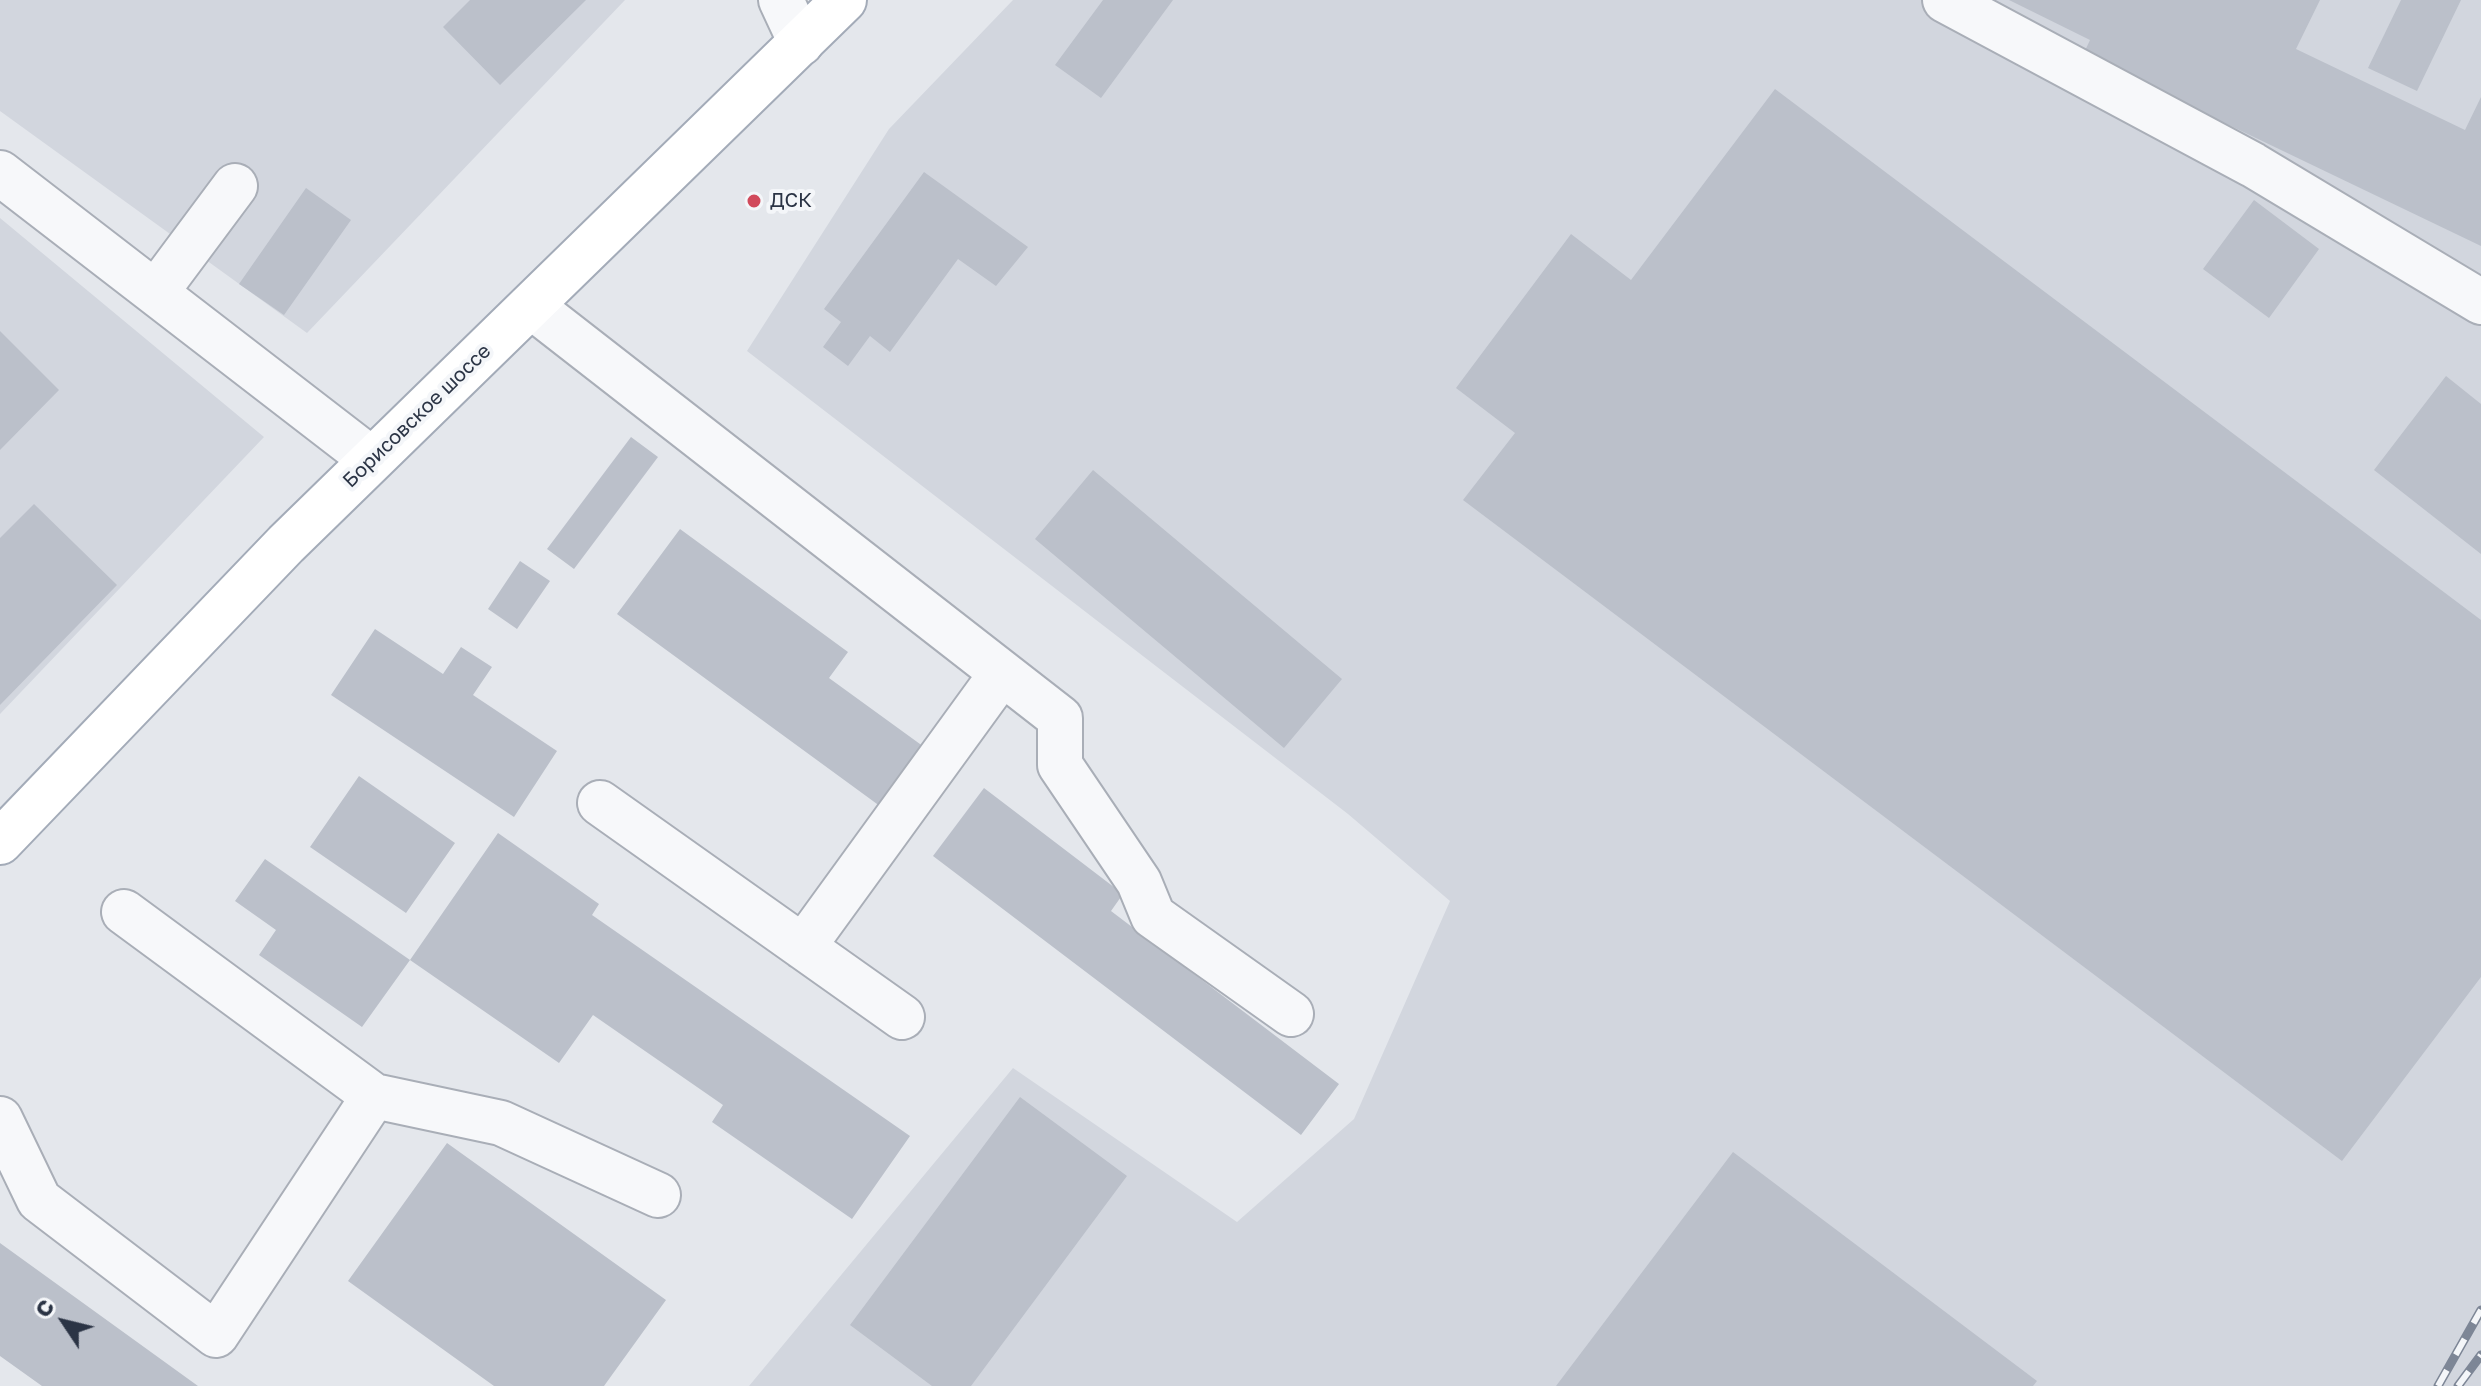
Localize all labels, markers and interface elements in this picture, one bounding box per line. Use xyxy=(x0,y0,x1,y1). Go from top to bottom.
place label: ДСК xyxy=(770,189,812,213)
marker: ДСК xyxy=(745,192,763,210)
street label: Борисовское шоссе xyxy=(338,339,496,493)
north arrow xyxy=(24,1282,104,1362)
text: С xyxy=(28,1294,59,1322)

